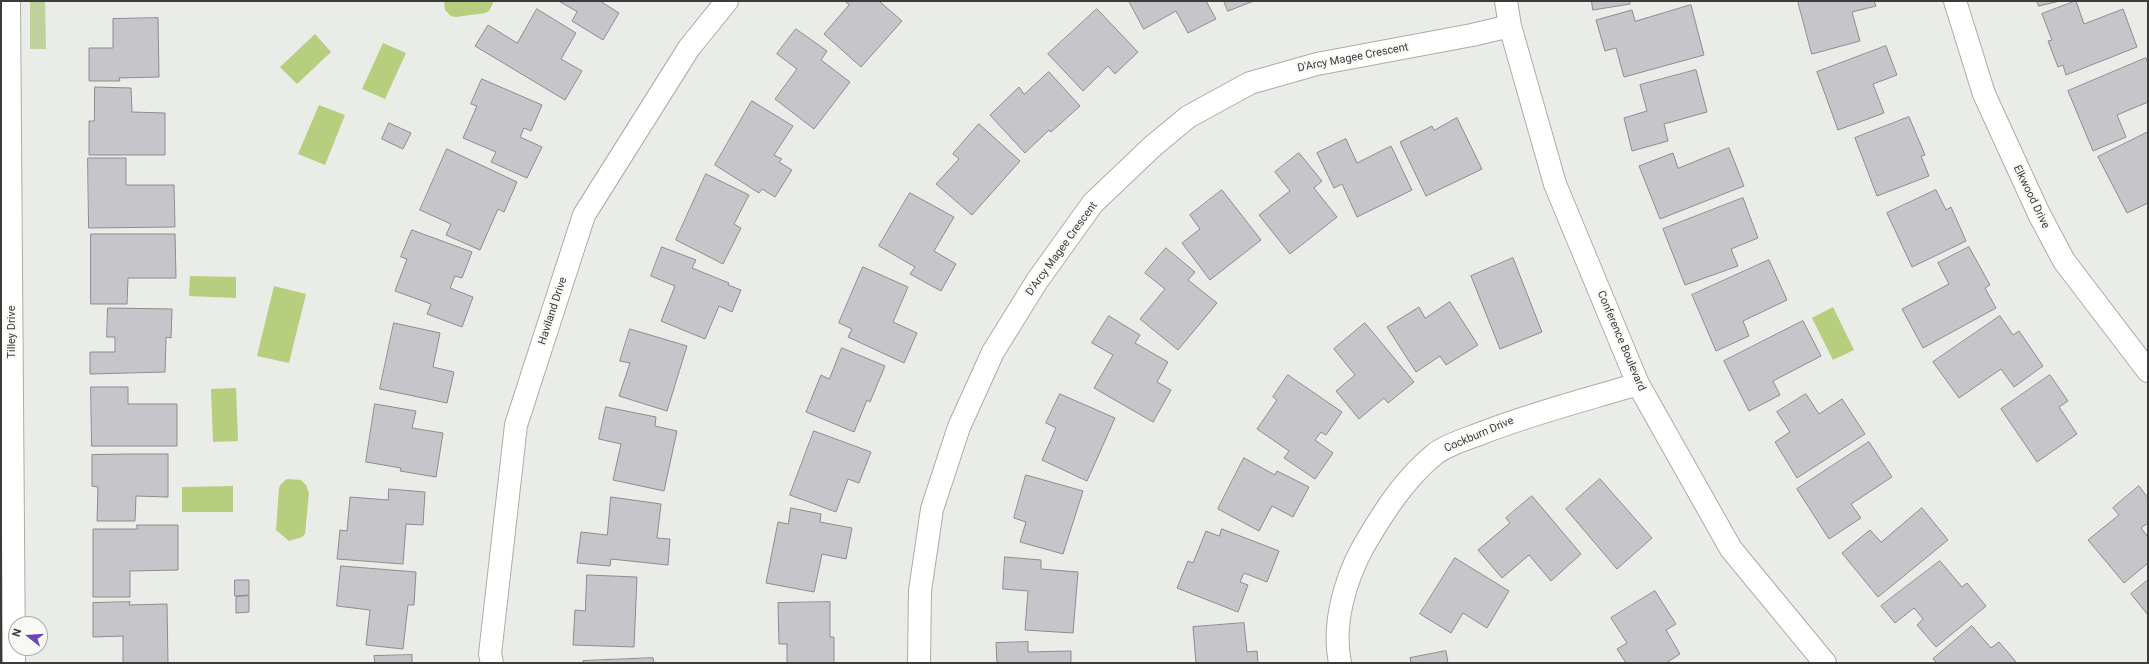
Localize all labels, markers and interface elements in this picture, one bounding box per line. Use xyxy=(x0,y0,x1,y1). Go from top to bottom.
street label: D'Arcy Magee Crescent xyxy=(1296,41,1410,75)
street label: Elkwood Drive xyxy=(2010,163,2052,231)
street label: D'Arcy Magee Crescent xyxy=(1024,200,1100,298)
street label: Haviland Drive xyxy=(536,276,570,346)
street label: Conference Boulevard xyxy=(1594,289,1648,393)
street label: Tilley Drive xyxy=(5,306,19,358)
street label: Cockburn Drive xyxy=(1442,414,1516,456)
north arrow xyxy=(8,616,48,656)
text: N xyxy=(10,627,24,638)

